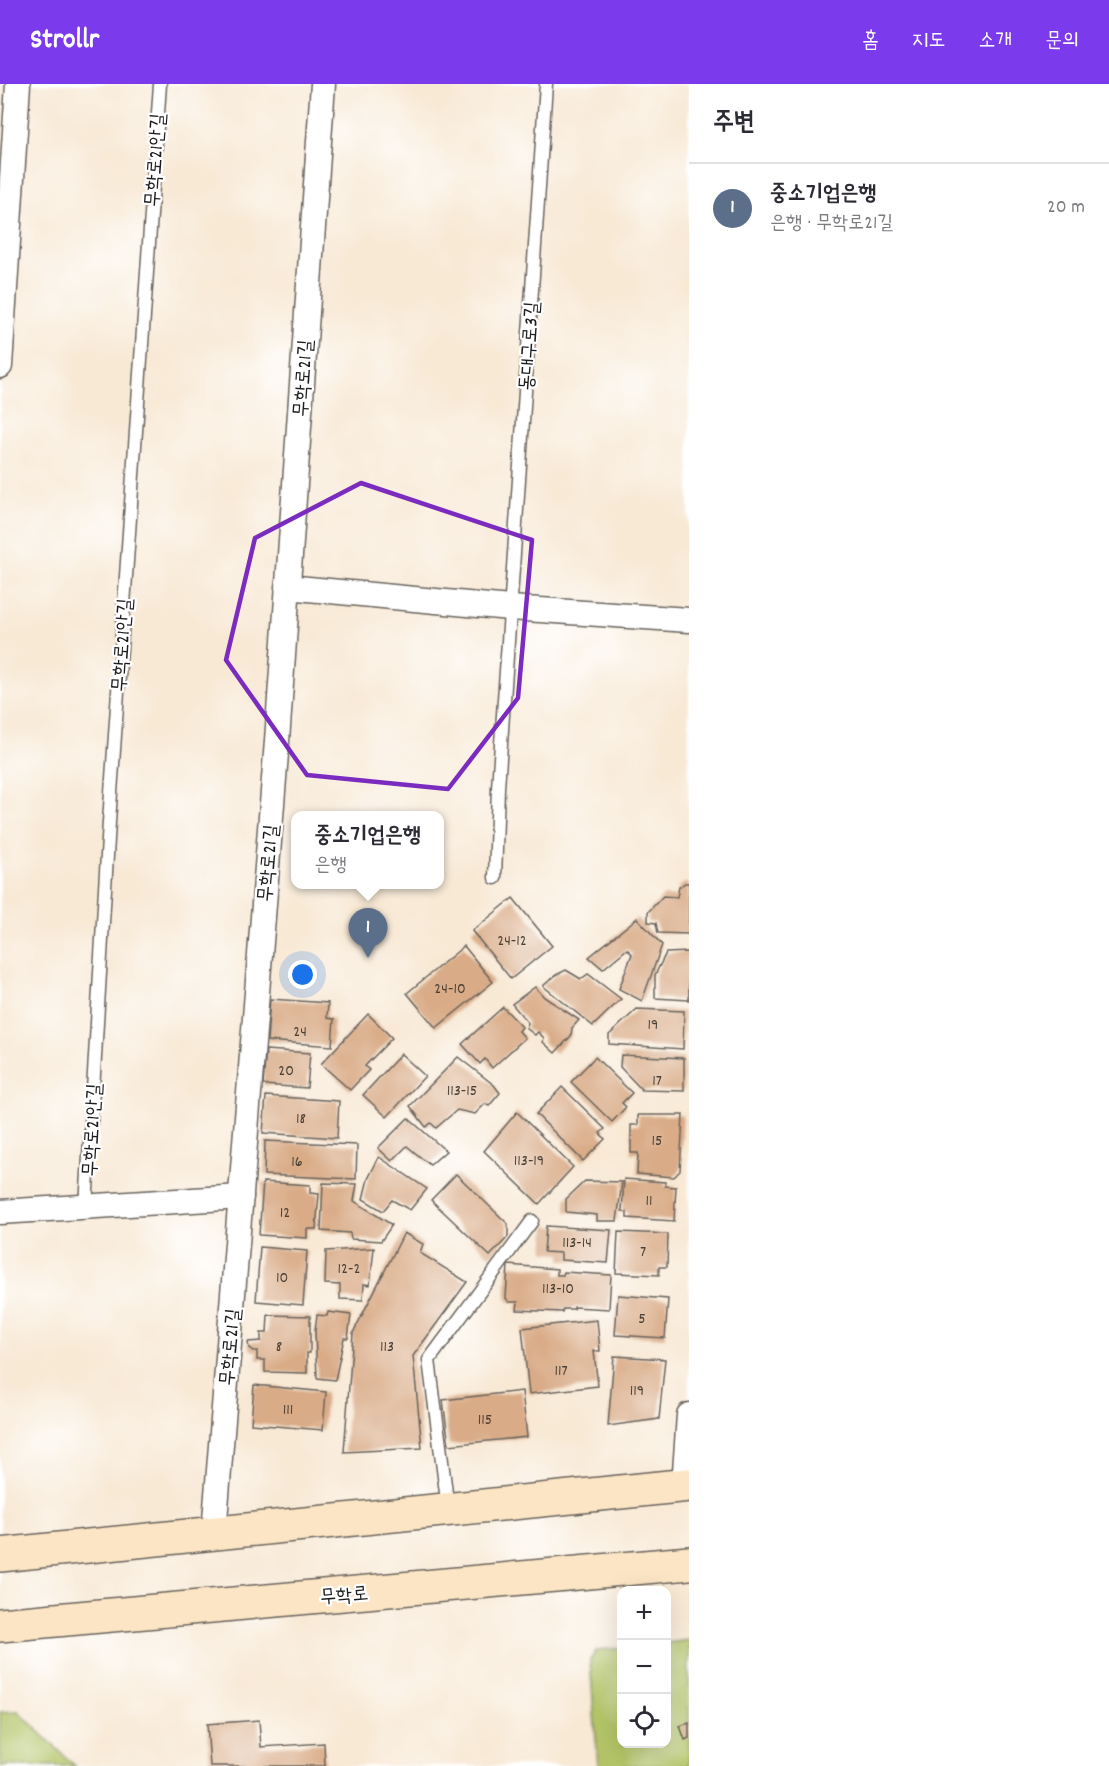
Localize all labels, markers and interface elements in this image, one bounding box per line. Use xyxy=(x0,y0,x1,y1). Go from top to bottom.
text: Strollr xyxy=(30,22,99,62)
text: 홈 xyxy=(862,27,879,57)
text: 지도 xyxy=(912,27,945,57)
text: 소개 xyxy=(978,27,1012,57)
text: 문의 xyxy=(1045,27,1079,57)
text: 주변 xyxy=(713,105,755,142)
street label: 무학로21안길 xyxy=(140,113,174,208)
text: 중소기업은행 xyxy=(770,179,876,210)
text: 1 xyxy=(730,194,735,222)
text: 20 m xyxy=(1047,194,1085,222)
text: 은행 · 무학로21길 xyxy=(770,210,893,238)
street label: 동대구로3길 xyxy=(514,301,548,392)
street label: 무학로21길 xyxy=(288,339,322,418)
street label: 무학로21안길 xyxy=(107,598,141,693)
popup xyxy=(291,811,444,889)
text: 중소기업은행 xyxy=(314,821,421,852)
street label: 무학로21길 xyxy=(253,823,287,903)
text: 은행 xyxy=(314,852,347,880)
pin: 1 xyxy=(348,908,388,958)
house number: 24-12 xyxy=(497,930,527,953)
your location xyxy=(288,960,317,989)
house number: 24-10 xyxy=(434,978,466,1001)
house number: 19 xyxy=(648,1014,658,1037)
house number: 24 xyxy=(293,1021,307,1044)
house number: 20 xyxy=(278,1060,294,1083)
house number: 17 xyxy=(652,1070,662,1093)
house number: 113-15 xyxy=(447,1080,477,1103)
street label: 무학로21안길 xyxy=(78,1083,110,1178)
house number: 18 xyxy=(296,1108,306,1131)
house number: 15 xyxy=(652,1130,662,1153)
house number: 113-19 xyxy=(514,1150,544,1173)
house number: 16 xyxy=(291,1151,303,1174)
house number: 11 xyxy=(645,1190,653,1213)
house number: 12 xyxy=(280,1202,290,1225)
house number: 113-14 xyxy=(562,1232,592,1255)
house number: 7 xyxy=(640,1241,646,1264)
house number: 12-2 xyxy=(338,1258,360,1281)
house number: 10 xyxy=(276,1267,288,1290)
house number: 113-10 xyxy=(542,1278,574,1301)
street label: 무학로21길 xyxy=(215,1307,249,1387)
house number: 5 xyxy=(638,1308,646,1331)
house number: 8 xyxy=(276,1336,282,1359)
house number: 113 xyxy=(380,1336,394,1359)
house number: 117 xyxy=(554,1360,568,1383)
house number: 119 xyxy=(630,1380,644,1403)
house number: 111 xyxy=(283,1399,293,1422)
house number: 115 xyxy=(478,1409,492,1432)
street label: 무학로 xyxy=(319,1581,370,1613)
map controls xyxy=(617,1586,671,1748)
button: + xyxy=(617,1586,671,1640)
button: − xyxy=(617,1640,671,1694)
button: locate xyxy=(617,1694,671,1748)

